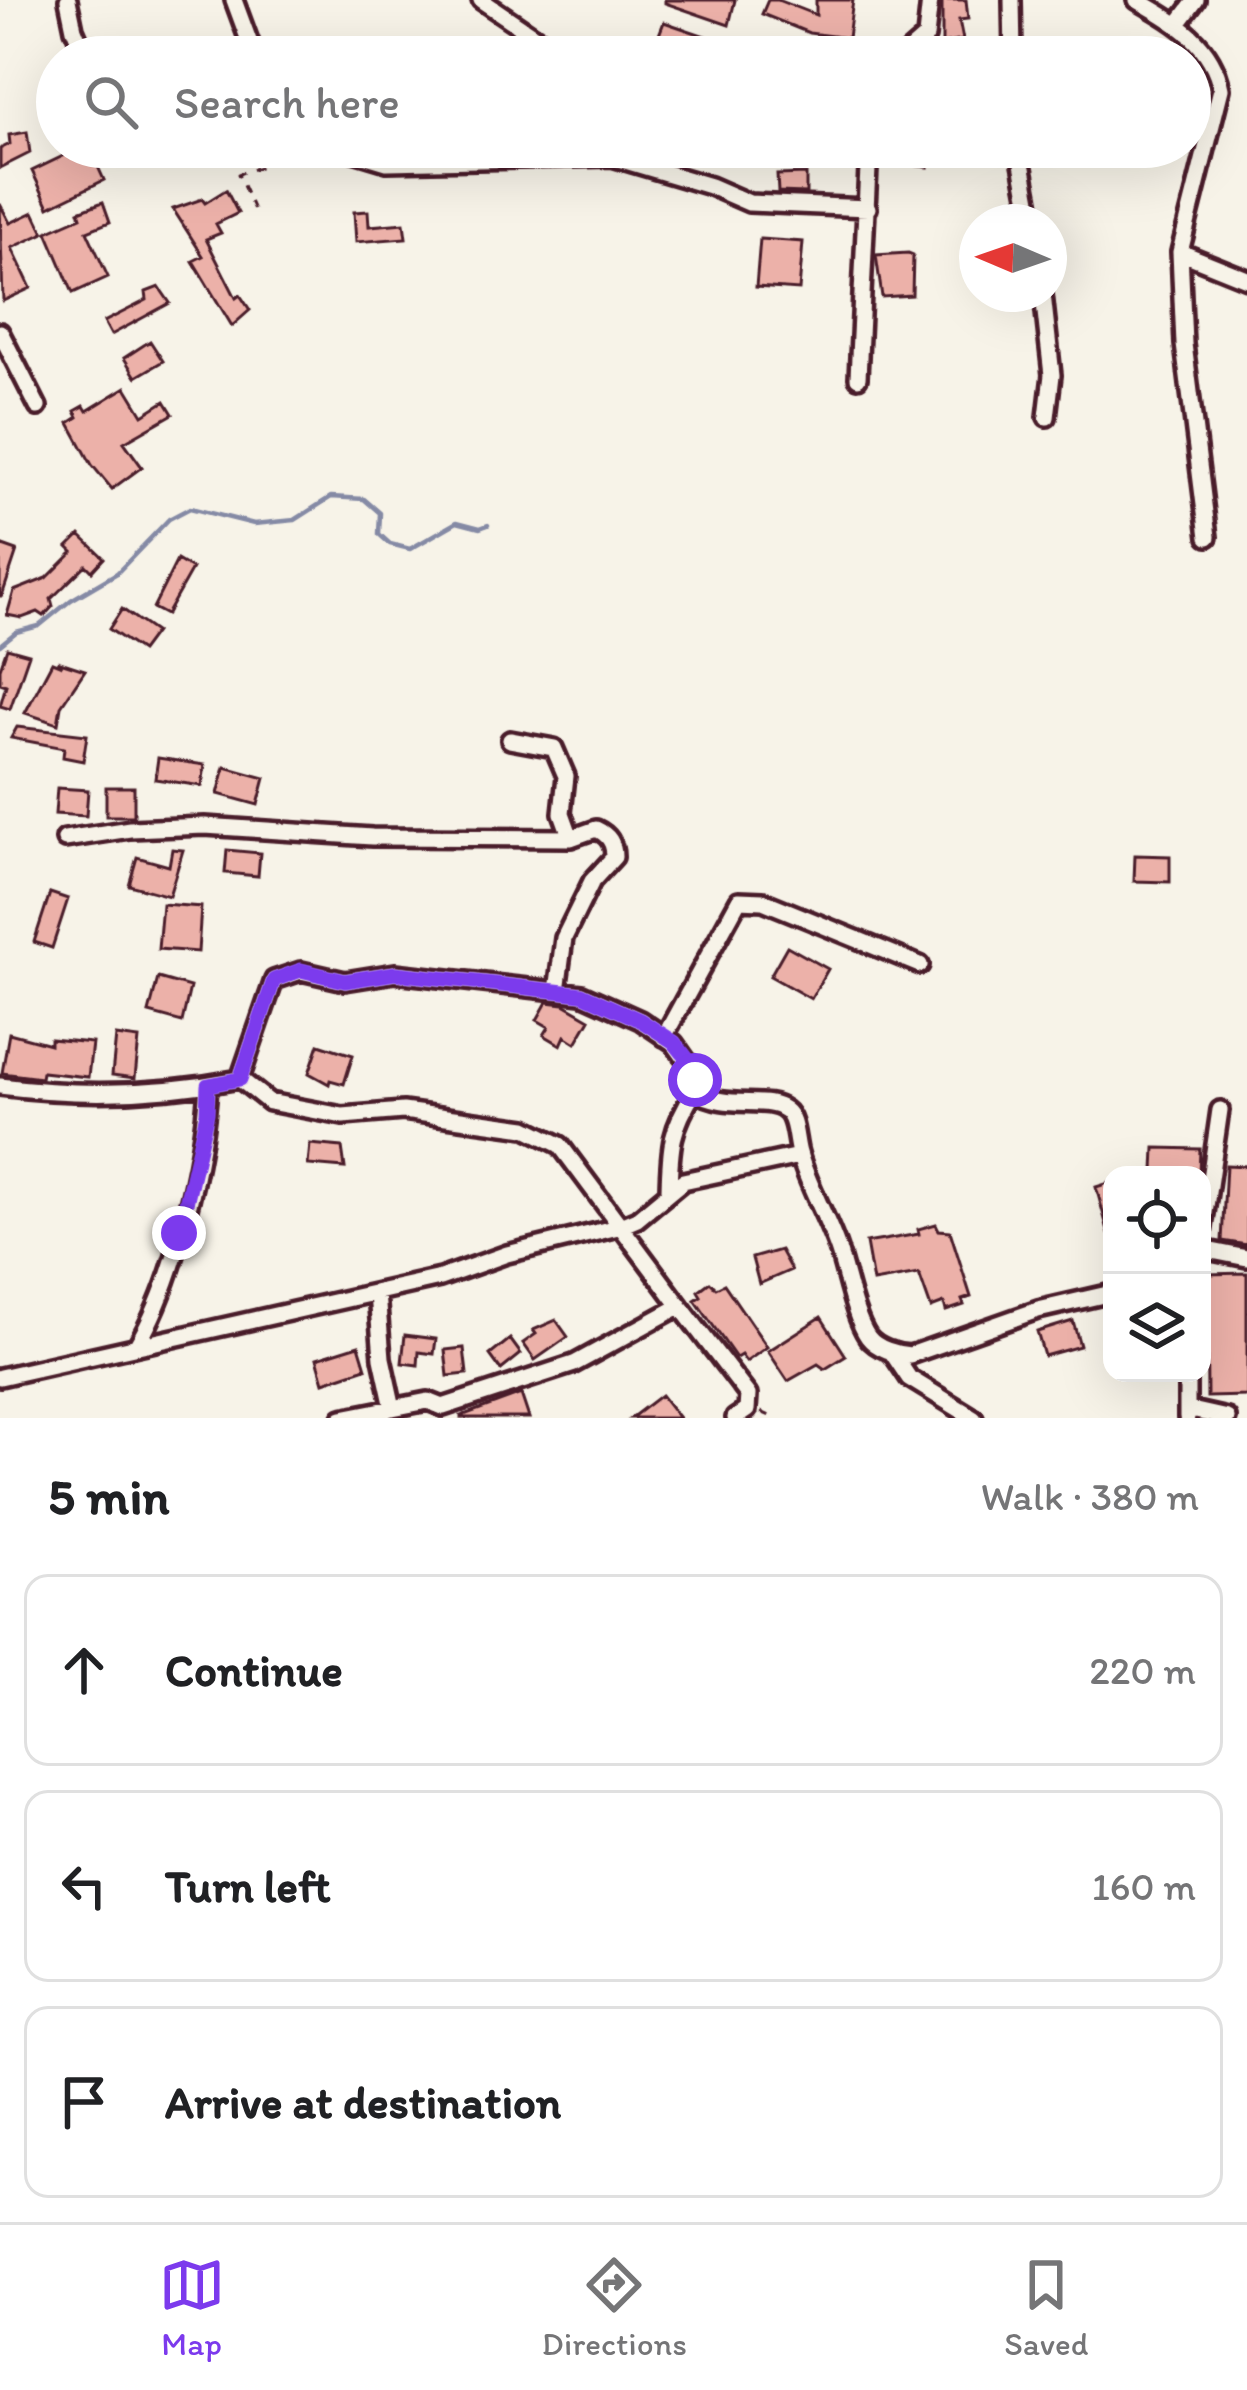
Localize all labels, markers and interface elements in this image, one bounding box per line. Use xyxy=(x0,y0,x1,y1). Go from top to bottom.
search box xyxy=(36,36,1211,168)
icon: search xyxy=(78,69,144,135)
text: Search here xyxy=(174,75,400,129)
north arrow xyxy=(959,204,1067,312)
route start xyxy=(668,1053,722,1107)
map controls xyxy=(1103,1166,1211,1382)
button: locate xyxy=(1103,1166,1211,1274)
route end xyxy=(152,1206,206,1260)
button: layers xyxy=(1103,1274,1211,1382)
text: 5 min xyxy=(48,1466,169,1527)
text: Walk · 380 m xyxy=(981,1473,1199,1520)
icon: ahead xyxy=(51,1637,117,1703)
text: Continue xyxy=(165,1643,343,1697)
text: 220 m xyxy=(1089,1647,1196,1694)
icon: left xyxy=(51,1853,117,1919)
text: Turn left xyxy=(165,1859,331,1913)
text: 160 m xyxy=(1092,1863,1196,1910)
icon: arrive xyxy=(51,2069,117,2135)
text: Arrive at destination xyxy=(165,2075,561,2129)
tab: Map xyxy=(159,2252,225,2363)
tab: Directions xyxy=(542,2252,687,2363)
tab: Saved xyxy=(1004,2252,1088,2363)

